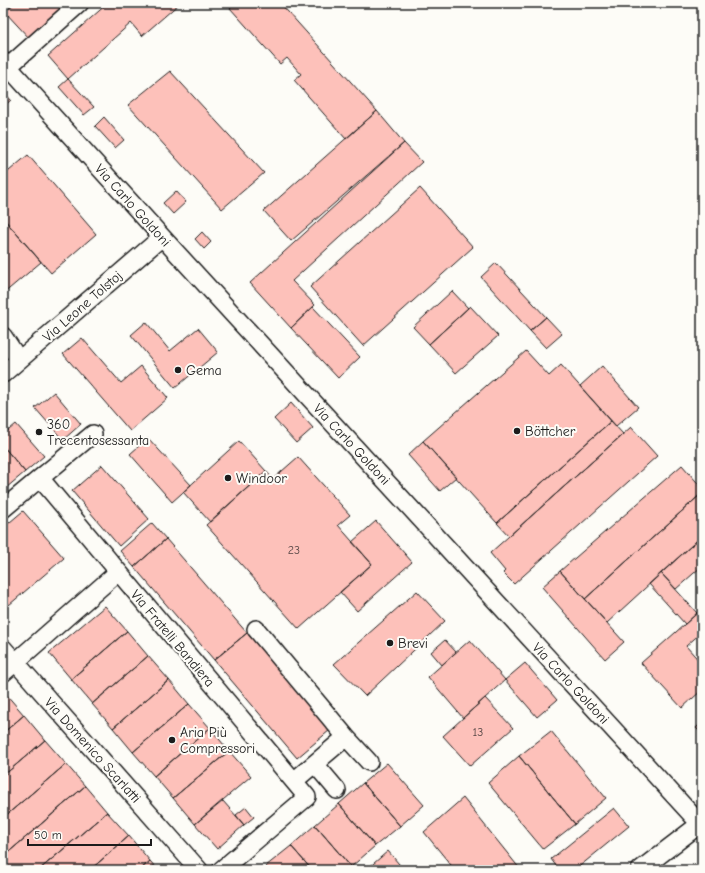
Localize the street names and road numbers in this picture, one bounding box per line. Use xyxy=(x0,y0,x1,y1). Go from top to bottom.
street label: Via Carlo Goldoni xyxy=(91,160,174,250)
street label: Via Leone Tolstoj xyxy=(39,267,126,346)
street label: Via Carlo Goldoni xyxy=(309,400,394,489)
street label: Via Fratelli Bandiera xyxy=(127,586,218,690)
street label: Via Carlo Goldoni xyxy=(528,639,613,728)
street label: Via Domenico Scarlatti xyxy=(41,694,144,807)

